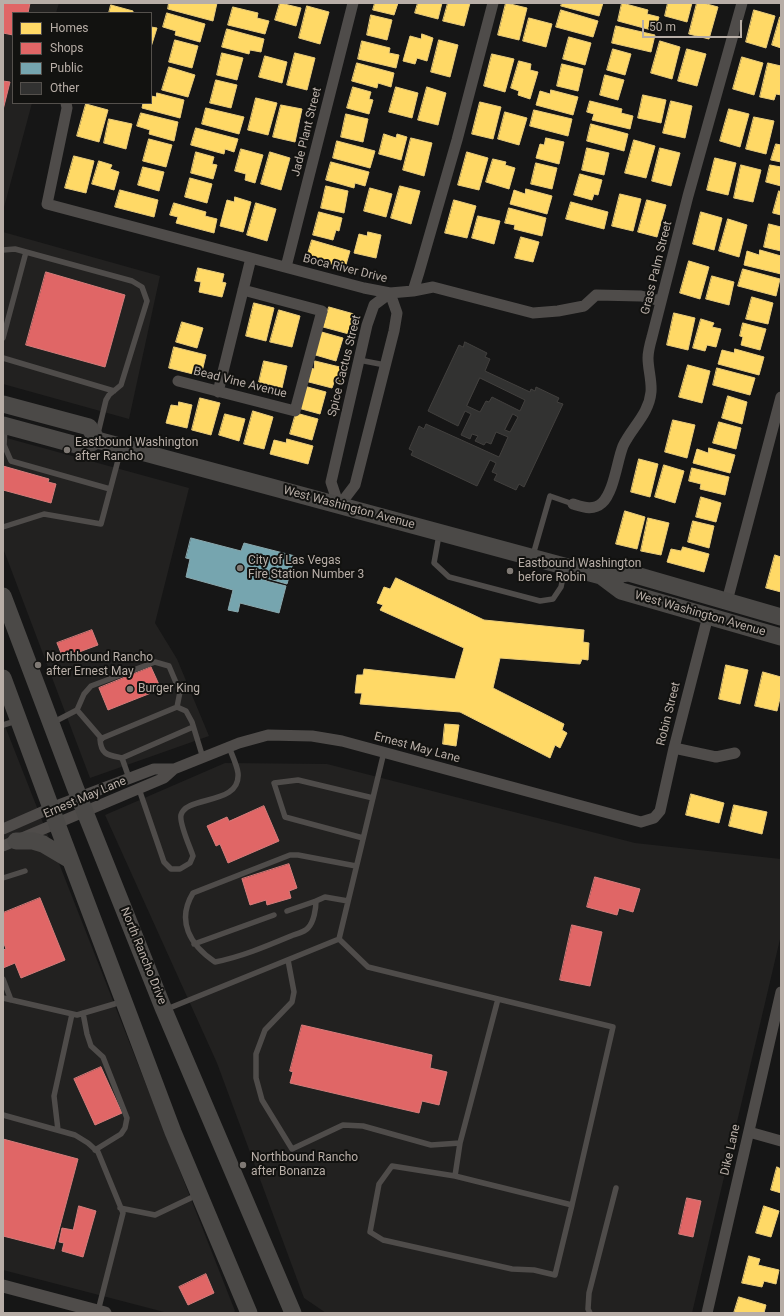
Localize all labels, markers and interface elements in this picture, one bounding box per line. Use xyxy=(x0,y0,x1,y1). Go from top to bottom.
legend xyxy=(12,12,152,104)
scale bar xyxy=(644,12,744,38)
text: 50 m xyxy=(649,20,676,34)
text: Homes xyxy=(50,21,88,35)
text: Shops xyxy=(50,41,84,55)
text: Public xyxy=(50,61,83,75)
text: Other xyxy=(50,81,79,95)
street label: Jade Plant Street xyxy=(289,86,325,178)
street label: Grass Palm Street xyxy=(638,220,676,316)
street label: Boca River Drive xyxy=(301,252,389,286)
street label: Spice Cactus Street xyxy=(325,314,365,418)
street label: Bead Vine Avenue xyxy=(192,364,288,402)
place label: Eastbound Washington after Rancho xyxy=(75,436,198,464)
marker: Eastbound Washington after Rancho xyxy=(62,445,72,455)
street label: West Washington Avenue xyxy=(282,484,416,532)
place label: City of Las Vegas Fire Station Number 3 xyxy=(248,554,364,582)
place label: Eastbound Washington before Robin xyxy=(518,557,641,585)
marker: City of Las Vegas Fire Station Number 3 xyxy=(235,563,245,573)
marker: Eastbound Washington before Robin xyxy=(505,566,515,576)
street label: West Washington Avenue xyxy=(633,588,767,640)
place label: Northbound Rancho after Ernest May xyxy=(46,651,153,679)
marker: Northbound Rancho after Ernest May xyxy=(33,660,43,670)
street label: Robin Street xyxy=(654,681,684,747)
place label: Burger King xyxy=(138,682,200,696)
marker: Burger King xyxy=(125,684,135,694)
street label: Ernest May Lane xyxy=(372,730,462,766)
street label: Ernest May Lane xyxy=(41,774,129,822)
street label: North Rancho Drive xyxy=(117,905,169,1007)
street label: Dike Lane xyxy=(718,1123,744,1177)
place label: Northbound Rancho after Bonanza xyxy=(251,1151,358,1179)
marker: Northbound Rancho after Bonanza xyxy=(238,1160,248,1170)

